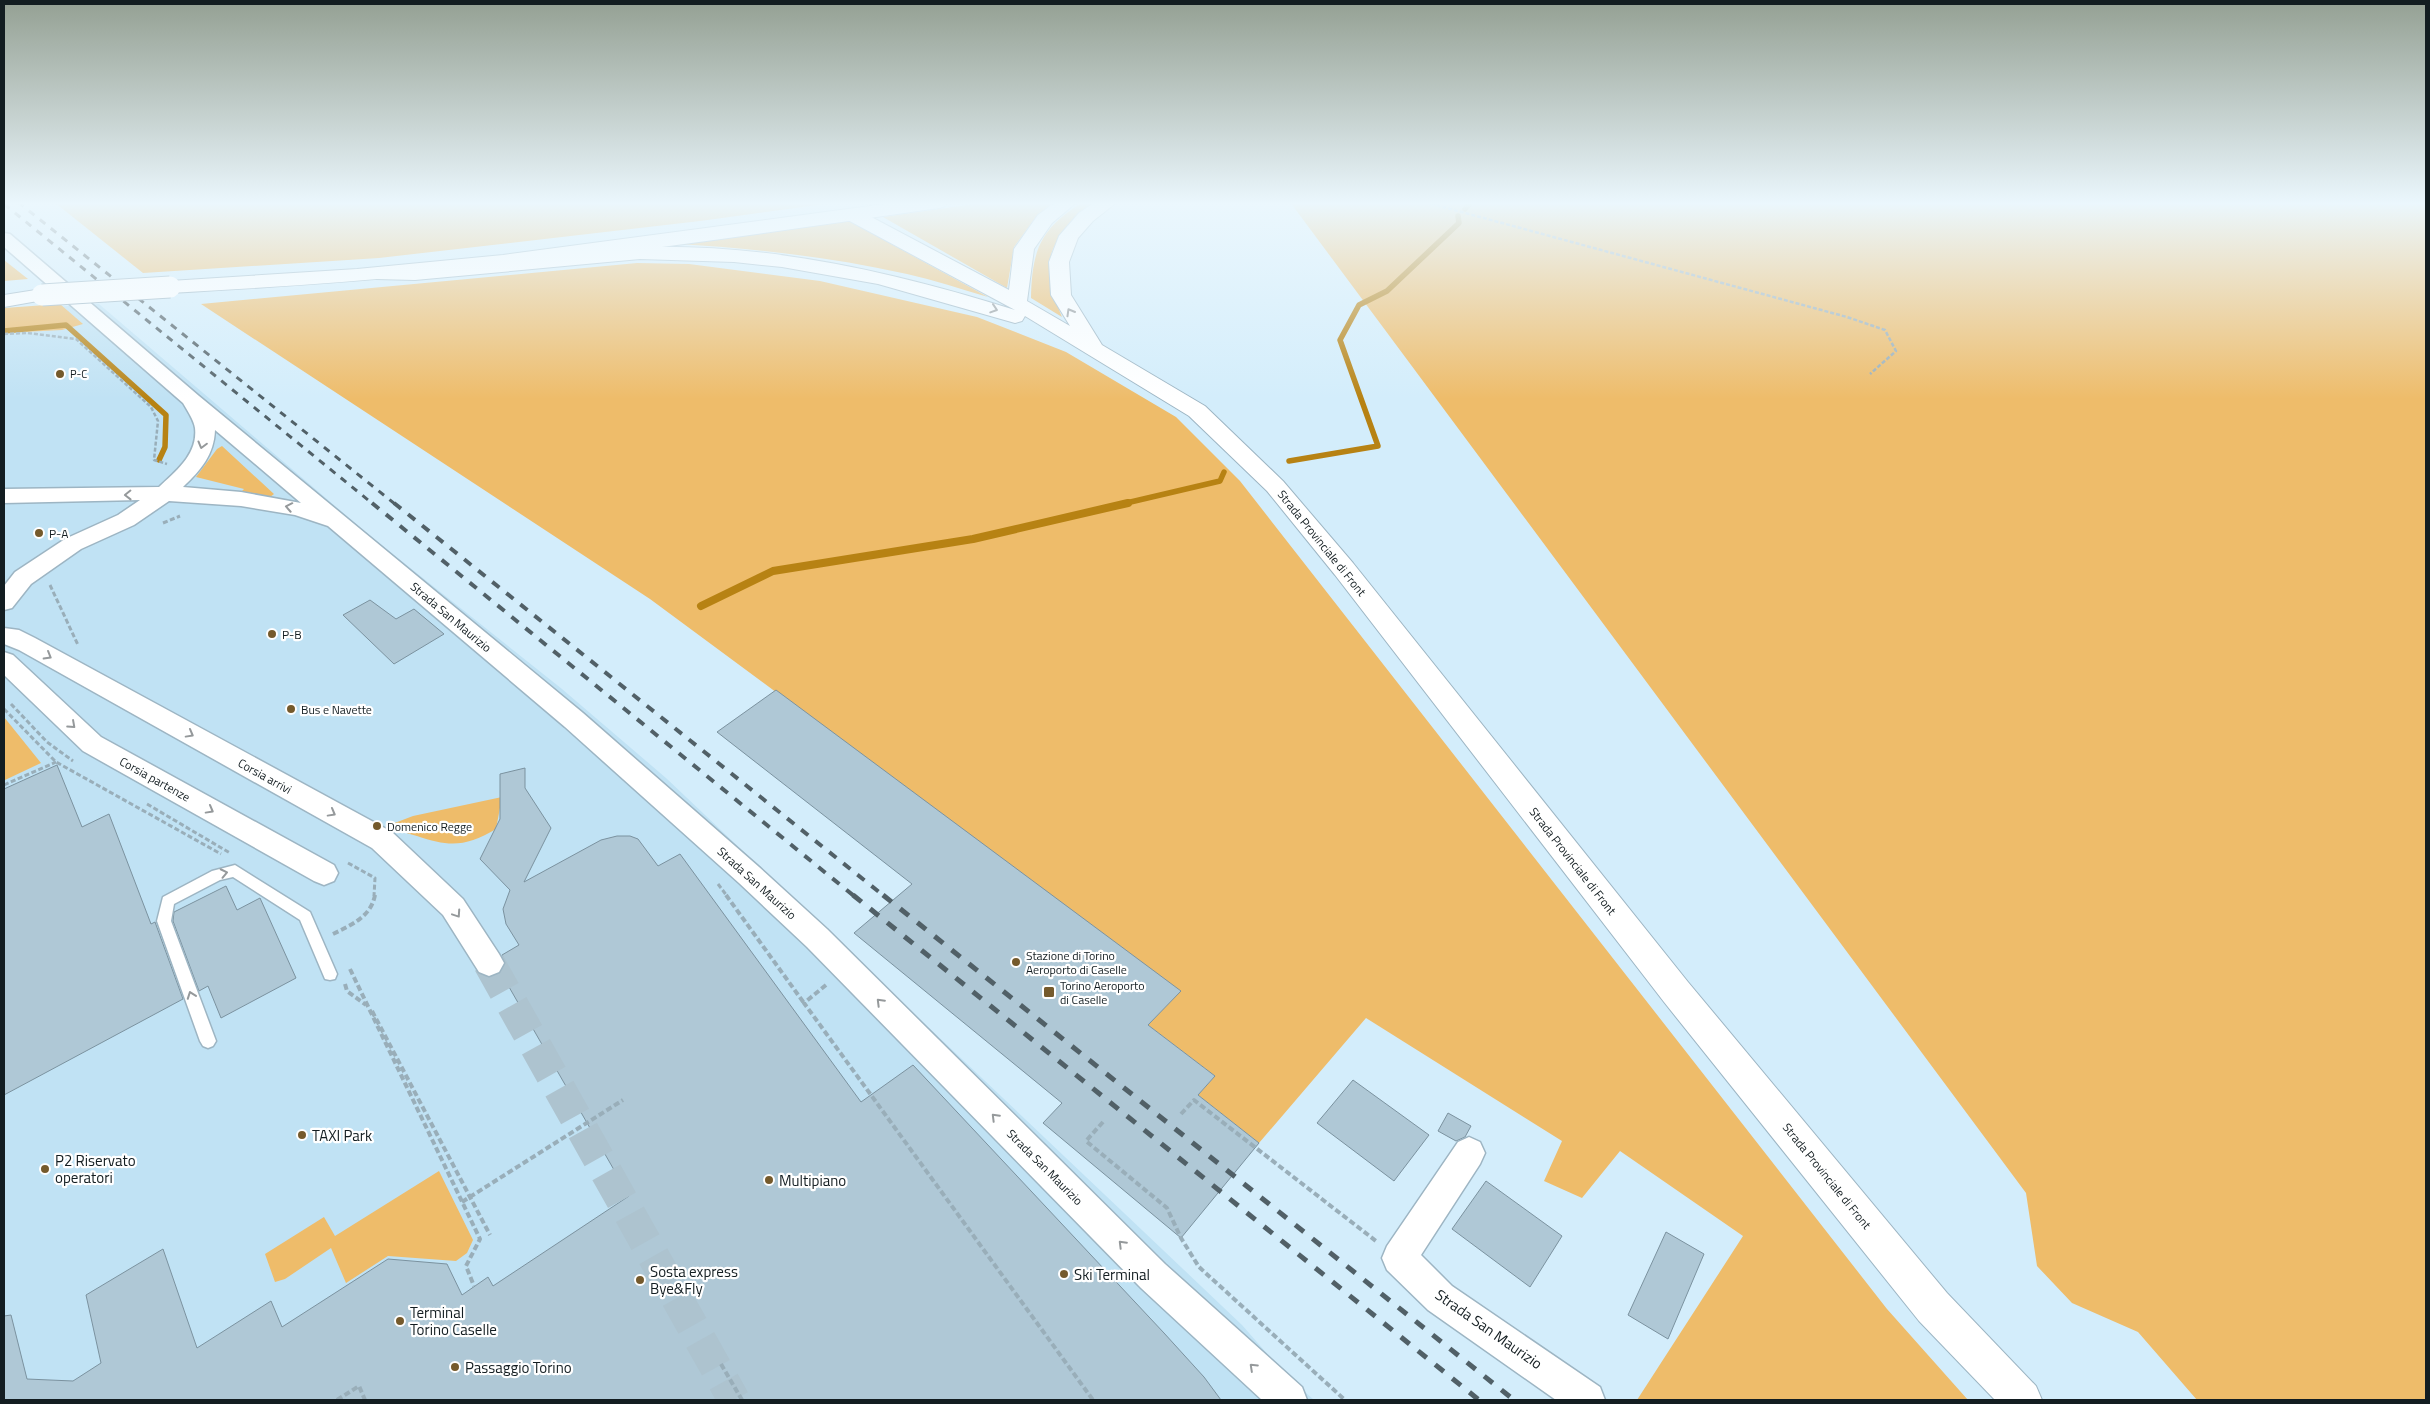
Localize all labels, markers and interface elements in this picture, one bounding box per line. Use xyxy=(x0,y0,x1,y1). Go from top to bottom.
one-way arrow xyxy=(989,304,997,314)
one-way arrow xyxy=(1067,308,1077,317)
place label: P-C xyxy=(70,366,87,382)
marker: P-C xyxy=(54,368,66,380)
one-way arrow xyxy=(197,441,208,450)
street label: Strada Provinciale di Front xyxy=(1273,486,1371,601)
one-way arrow xyxy=(123,490,131,500)
one-way arrow xyxy=(285,502,294,513)
place label: P-A xyxy=(49,524,68,543)
marker: P-A xyxy=(33,527,45,539)
street label: Strada San Maurizio xyxy=(406,577,496,657)
place label: P-B xyxy=(282,625,302,644)
marker: P-B xyxy=(266,628,278,640)
one-way arrow xyxy=(42,650,51,660)
place label: Bus e Navette xyxy=(301,700,372,719)
marker: Bus e Navette xyxy=(285,703,297,715)
one-way arrow xyxy=(66,720,75,729)
one-way arrow xyxy=(184,728,193,738)
street label: Corsia partenze xyxy=(116,752,194,806)
street label: Corsia arrivi xyxy=(235,753,295,799)
one-way arrow xyxy=(205,803,214,813)
street label: Strada Provinciale di Front xyxy=(1525,803,1622,919)
one-way arrow xyxy=(327,807,336,817)
place label: Domenico Regge xyxy=(387,817,472,836)
marker: Domenico Regge xyxy=(371,820,383,832)
street label: Strada San Maurizio xyxy=(713,842,801,924)
one-way arrow xyxy=(219,869,228,879)
one-way arrow xyxy=(451,908,460,918)
place label: Stazione di Torino Aeroporto di Caselle xyxy=(1026,946,1127,979)
marker: Stazione di Torino Aeroporto di Caselle xyxy=(1010,956,1022,968)
place label: Torino Aeroporto di Caselle xyxy=(1060,976,1145,1009)
marker: Torino Aeroporto di Caselle xyxy=(1042,985,1056,999)
one-way arrow xyxy=(187,992,197,1000)
one-way arrow xyxy=(877,998,886,1007)
one-way arrow xyxy=(992,1114,1001,1123)
street label: Strada Provinciale di Front xyxy=(1778,1119,1876,1234)
place label: TAXI Park xyxy=(312,1124,372,1147)
street label: Strada San Maurizio xyxy=(1003,1125,1087,1209)
marker: TAXI Park xyxy=(296,1129,308,1141)
place label: P2 Riservato operatori xyxy=(55,1149,136,1189)
marker: P2 Riservato operatori xyxy=(39,1163,51,1175)
place label: Multipiano xyxy=(779,1169,846,1192)
marker: Multipiano xyxy=(763,1174,775,1186)
one-way arrow xyxy=(1119,1241,1128,1250)
place label: Sosta express Bye&Fly xyxy=(650,1260,738,1300)
place label: Ski Terminal xyxy=(1074,1263,1150,1286)
marker: Ski Terminal xyxy=(1058,1268,1070,1280)
marker: Sosta express Bye&Fly xyxy=(634,1274,646,1286)
street label: Strada San Maurizio xyxy=(1431,1283,1547,1375)
place label: Terminal Torino Caselle xyxy=(410,1301,497,1341)
marker: Terminal Torino Caselle xyxy=(394,1315,406,1327)
place label: Passaggio Torino xyxy=(465,1356,572,1379)
marker: Passaggio Torino xyxy=(449,1361,461,1373)
one-way arrow xyxy=(1250,1364,1259,1373)

